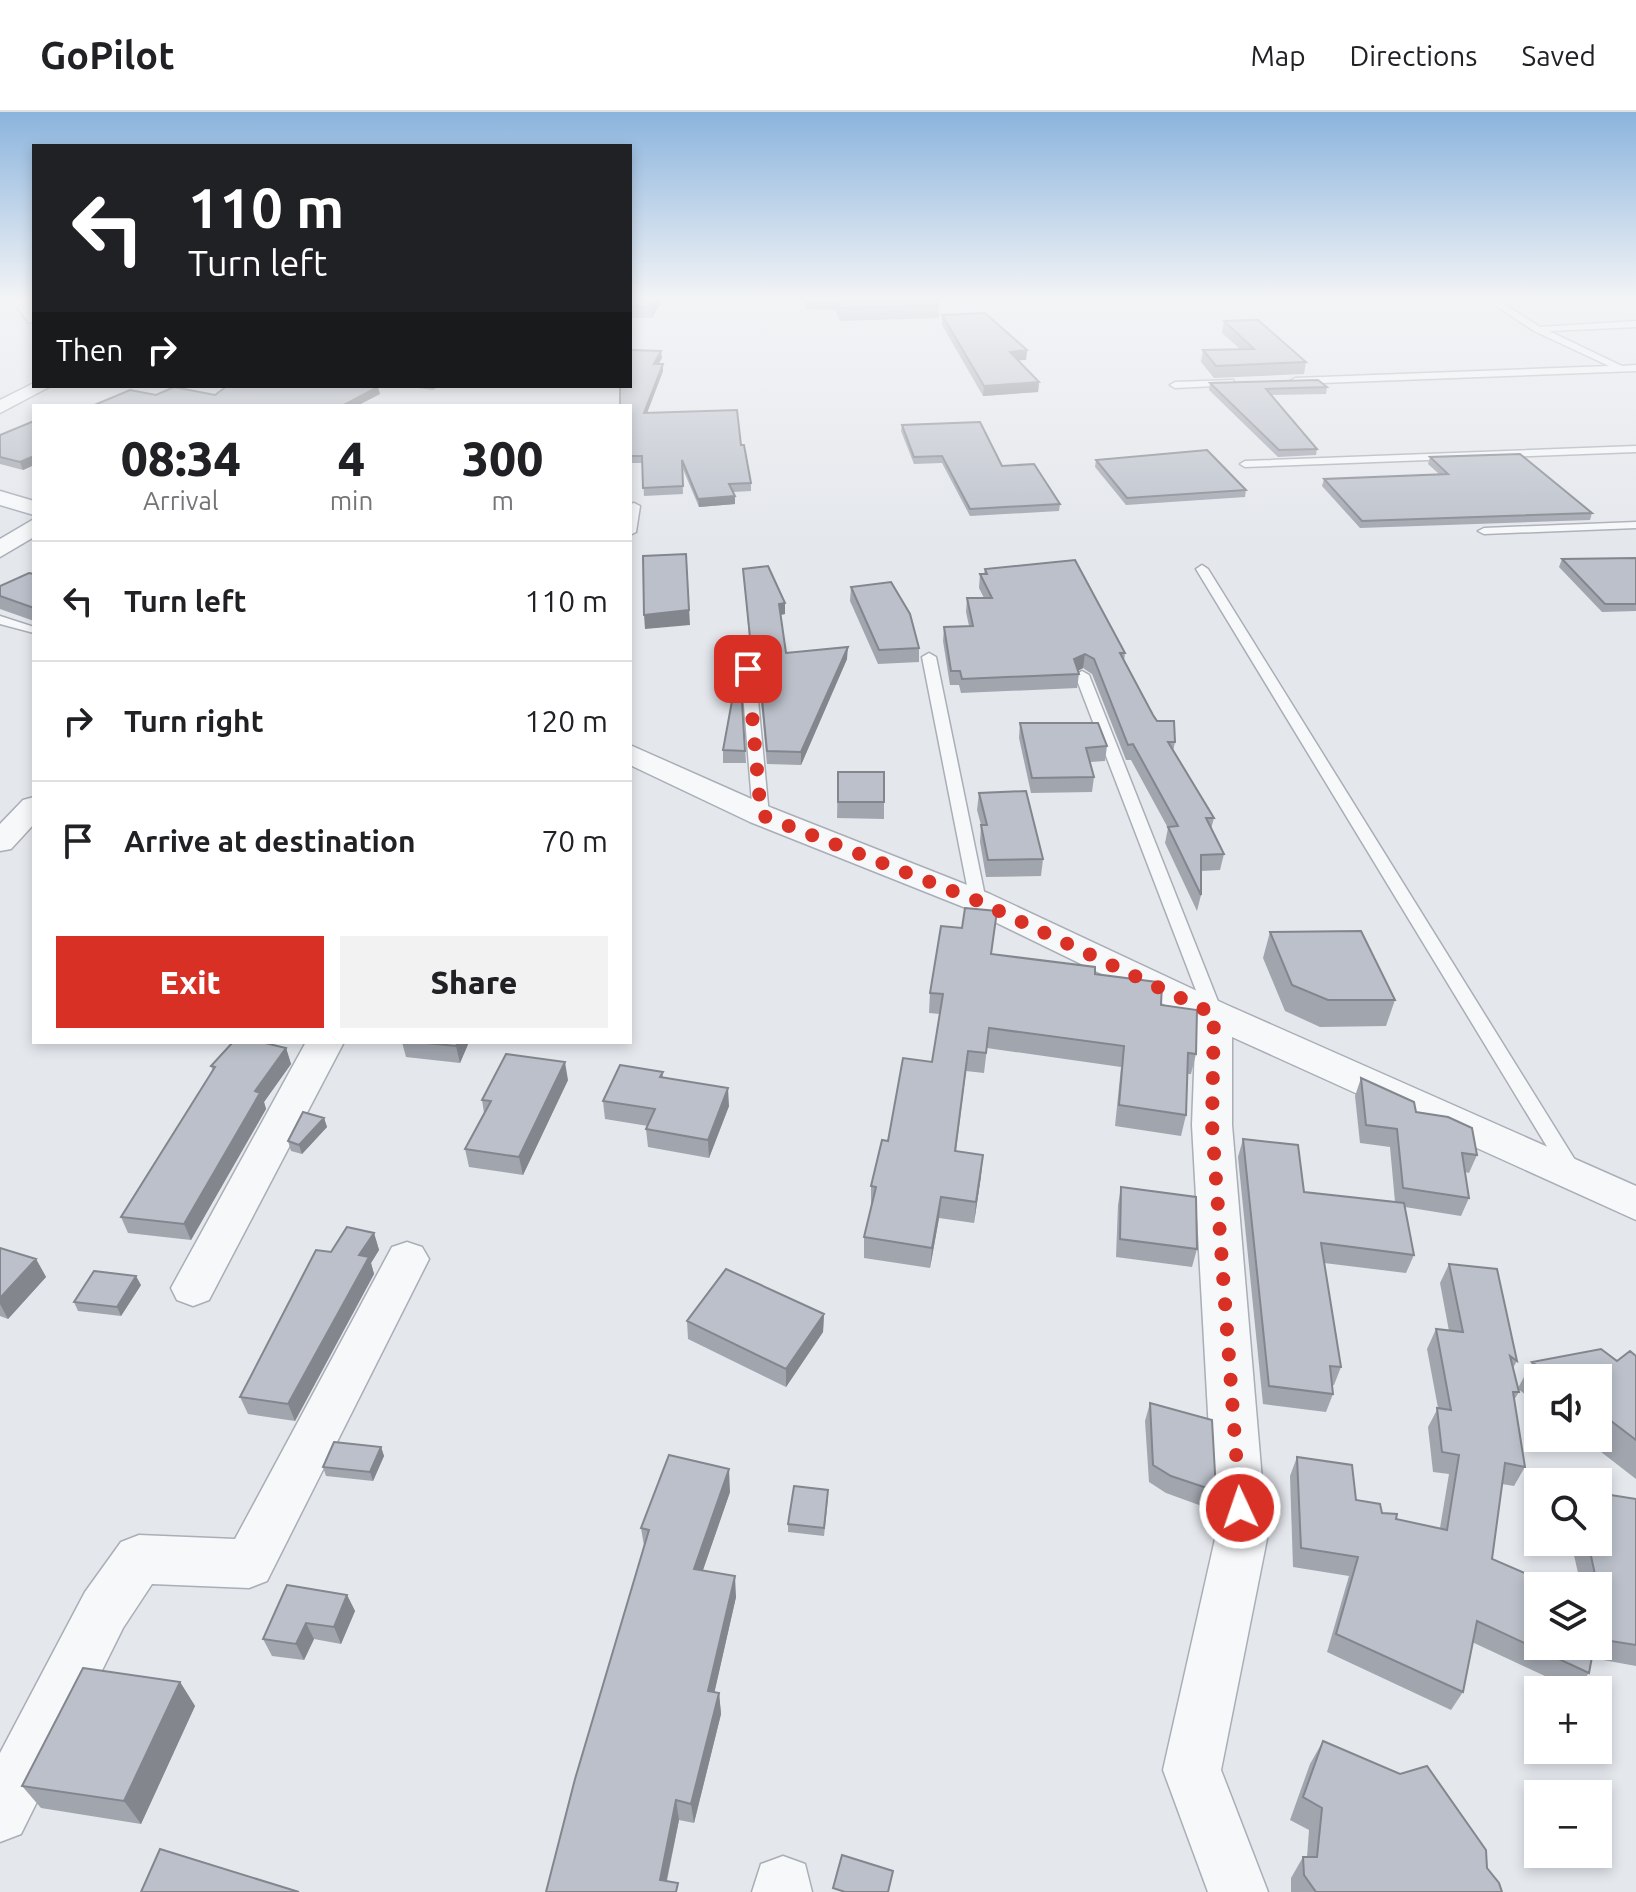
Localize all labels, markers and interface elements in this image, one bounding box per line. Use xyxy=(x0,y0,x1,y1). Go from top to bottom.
text: GoPilot xyxy=(40,34,175,76)
text: Map xyxy=(1250,40,1306,71)
text: Directions xyxy=(1350,40,1477,71)
text: Saved xyxy=(1521,40,1596,71)
icon: left xyxy=(56,176,160,280)
text: 110 m xyxy=(188,176,344,239)
text: Turn left xyxy=(188,242,327,283)
icon: right xyxy=(140,328,184,372)
text: Then xyxy=(56,333,124,367)
text: 08:34 xyxy=(121,431,241,485)
text: 4 xyxy=(338,431,365,485)
text: 300 xyxy=(462,431,543,485)
text: Arrival xyxy=(143,486,219,515)
text: min xyxy=(330,486,373,515)
text: m xyxy=(491,486,514,515)
icon: left xyxy=(56,579,100,623)
text: Turn left xyxy=(124,584,246,618)
text: 110 m xyxy=(524,584,608,618)
pin xyxy=(714,635,782,703)
icon: arrive xyxy=(726,647,770,691)
icon: right xyxy=(56,699,100,743)
text: Turn right xyxy=(124,704,264,738)
text: 120 m xyxy=(524,704,608,738)
icon: arrive xyxy=(56,819,100,863)
text: Arrive at destination xyxy=(124,824,416,858)
text: 70 m xyxy=(541,824,608,858)
button: Exit xyxy=(56,936,324,1028)
button: Share xyxy=(340,936,608,1028)
map controls xyxy=(1524,1364,1612,1868)
button: sound xyxy=(1524,1364,1612,1452)
position arrow xyxy=(1198,1466,1282,1550)
button: search xyxy=(1524,1468,1612,1556)
button: layers xyxy=(1524,1572,1612,1660)
button: + xyxy=(1524,1676,1612,1764)
button: − xyxy=(1524,1780,1612,1868)

